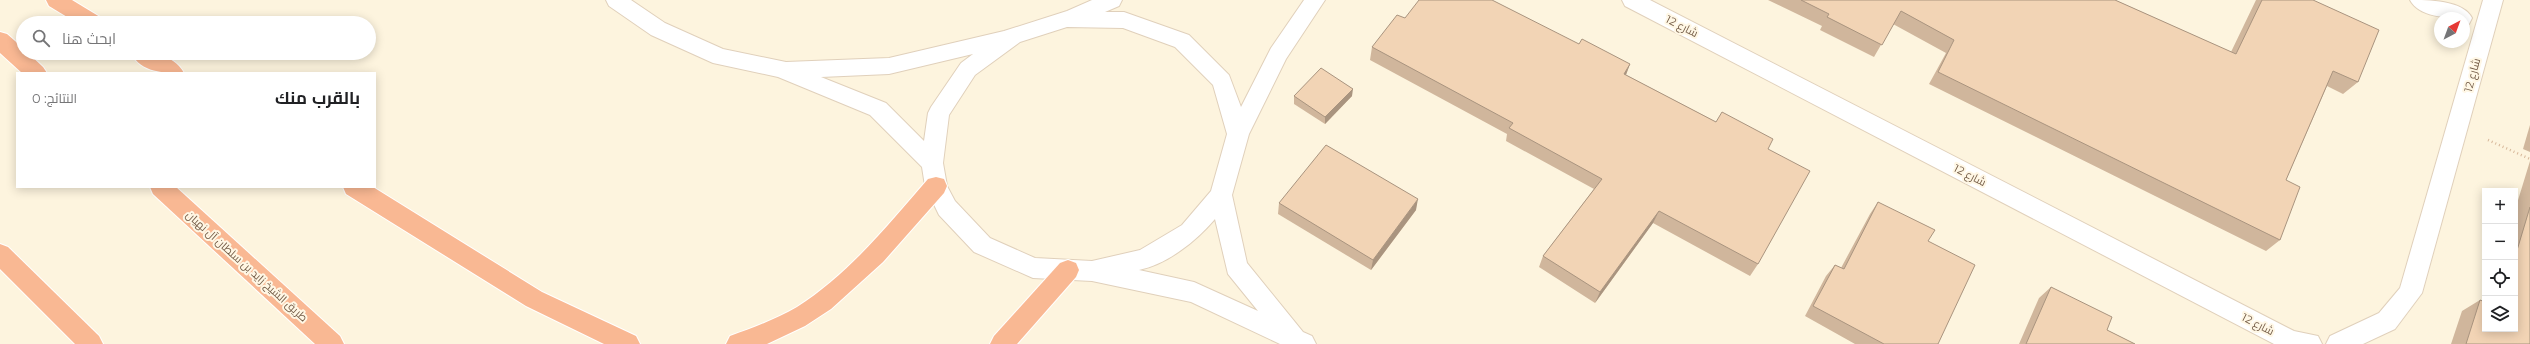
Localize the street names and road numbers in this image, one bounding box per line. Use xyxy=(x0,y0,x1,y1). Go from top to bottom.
street label: شارع 12 xyxy=(1663,12,1701,41)
street label: شارع 12 xyxy=(2461,57,2484,94)
street label: شارع 12 xyxy=(1951,161,1989,190)
street label: طريق الشيخ زايد بن سلطان آل نهيان xyxy=(183,208,311,325)
street label: شارع 12 xyxy=(2239,310,2277,339)

